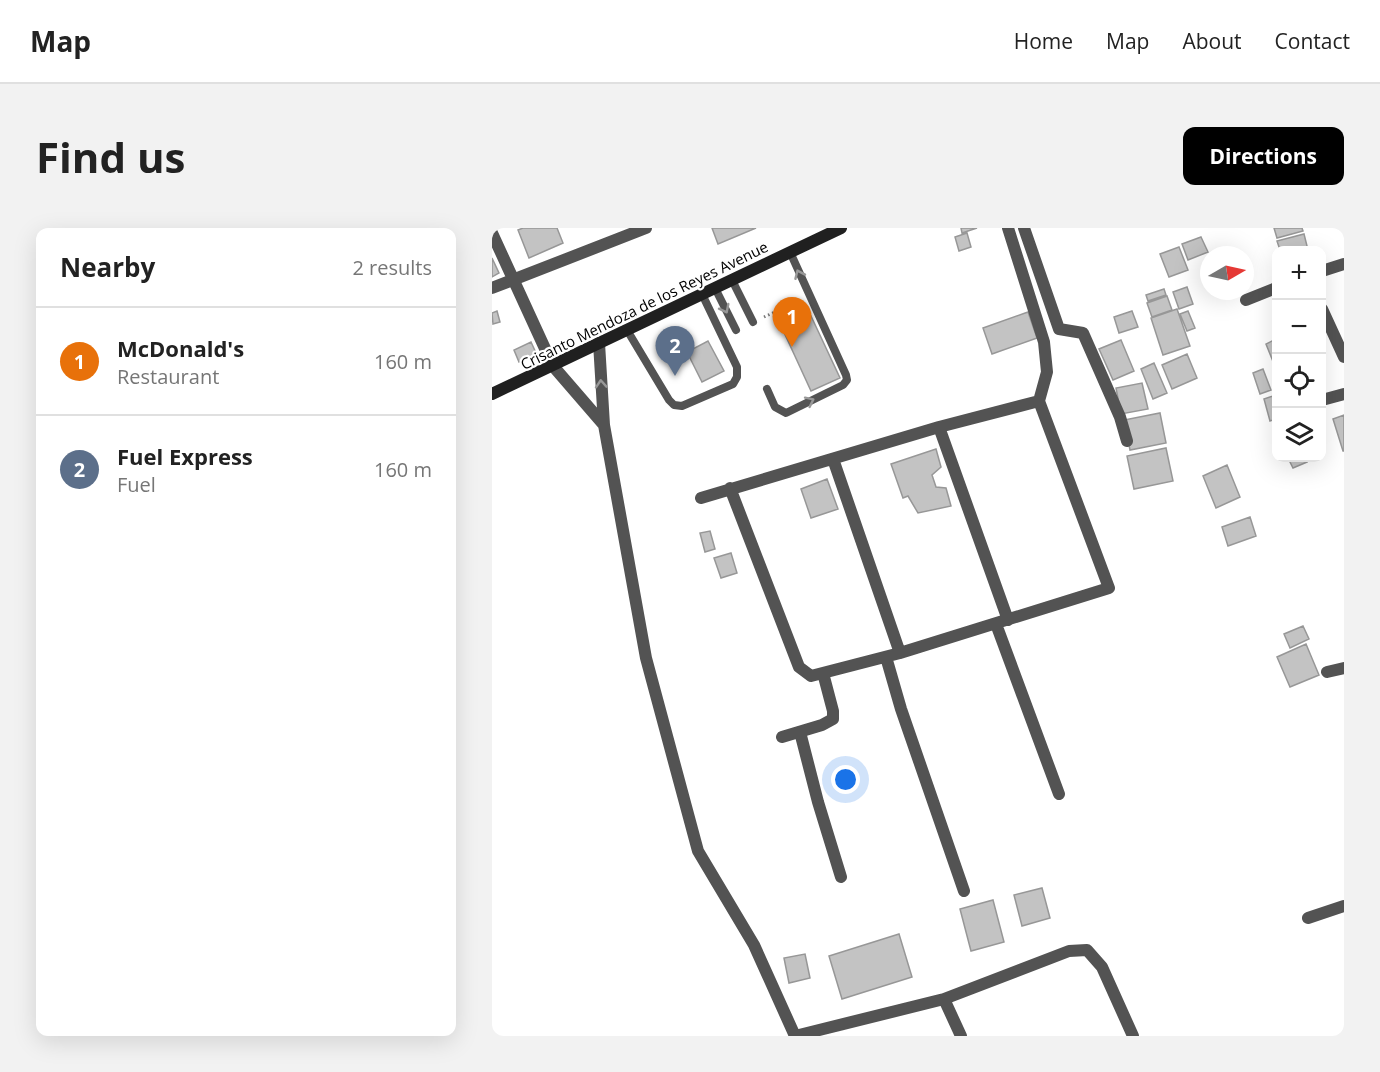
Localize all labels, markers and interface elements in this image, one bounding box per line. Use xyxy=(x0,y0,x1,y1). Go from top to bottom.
text: Map xyxy=(30,22,91,60)
text: Home xyxy=(1014,27,1073,55)
text: Map xyxy=(1106,27,1149,55)
text: About xyxy=(1182,27,1242,55)
text: Contact xyxy=(1275,27,1350,55)
button: Directions xyxy=(1183,127,1344,185)
text: Find us xyxy=(36,128,185,185)
street label: Crisanto Mendoza de los Reyes Avenue xyxy=(517,236,771,374)
north arrow xyxy=(1200,246,1254,300)
map controls xyxy=(1272,246,1326,462)
button: + xyxy=(1272,246,1326,300)
text: Nearby xyxy=(60,249,155,285)
text: 2 results xyxy=(352,254,432,281)
one-way arrow xyxy=(795,270,807,281)
pin: 1 xyxy=(772,298,812,347)
button: − xyxy=(1272,300,1326,354)
one-way arrow xyxy=(718,303,729,314)
pin: 2 xyxy=(656,326,694,376)
text: McDonald's xyxy=(117,333,244,363)
text: 1 xyxy=(74,348,85,375)
text: 160 m xyxy=(374,348,432,375)
button: locate xyxy=(1272,354,1326,408)
text: Restaurant xyxy=(117,363,219,390)
one-way arrow xyxy=(595,380,608,389)
one-way arrow xyxy=(803,397,814,408)
button: layers xyxy=(1272,408,1326,462)
text: Fuel Express xyxy=(117,441,253,471)
text: 2 xyxy=(74,456,85,483)
text: 160 m xyxy=(374,456,432,483)
text: Fuel xyxy=(117,471,156,498)
your location xyxy=(831,765,860,794)

